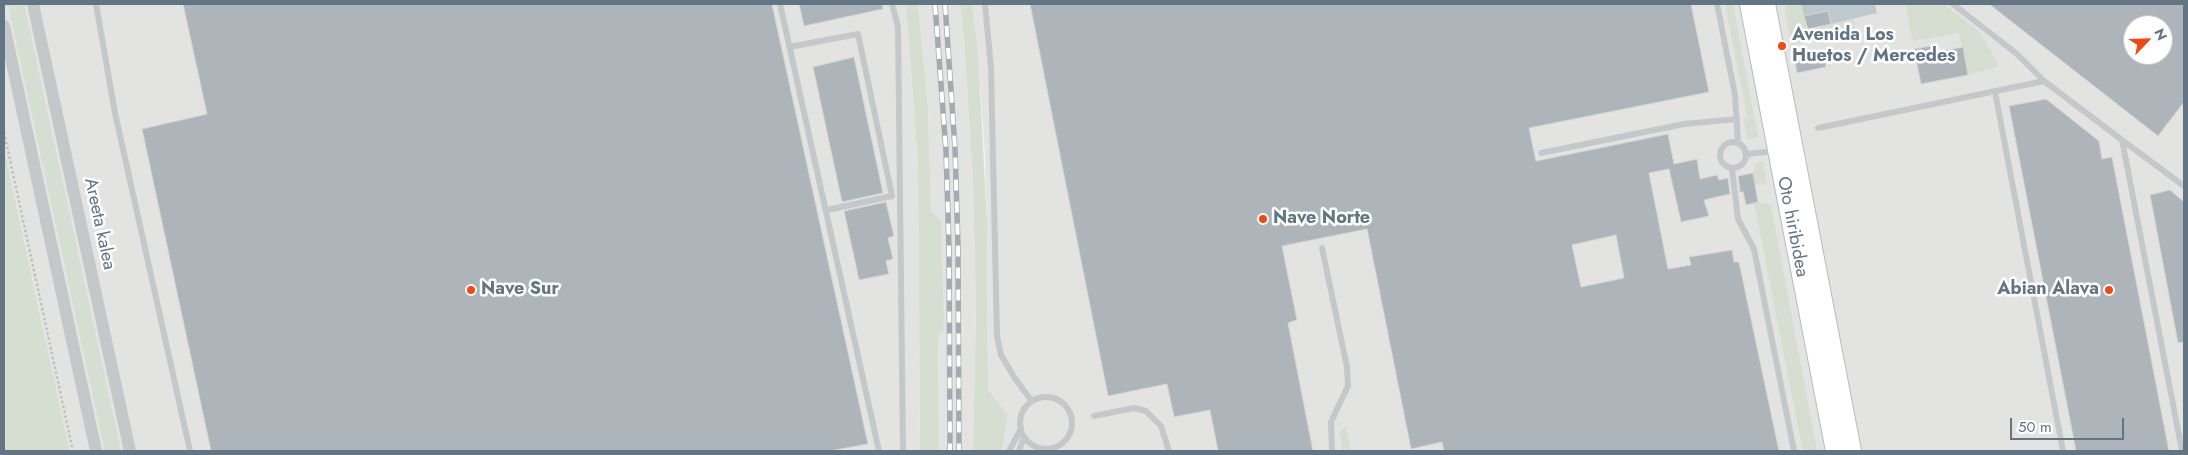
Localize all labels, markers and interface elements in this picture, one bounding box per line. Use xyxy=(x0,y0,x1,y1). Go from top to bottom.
north arrow xyxy=(2123,15,2173,65)
place label: Avenida Los Huetos / Mercedes xyxy=(1792,25,1955,68)
text: N xyxy=(2149,25,2172,43)
marker: Avenida Los Huetos / Mercedes xyxy=(1776,40,1788,52)
street label: Oto hiribidea xyxy=(1772,175,1812,279)
street label: Areeta kalea xyxy=(79,176,119,272)
place label: Nave Norte xyxy=(1273,208,1370,230)
marker: Nave Norte xyxy=(1257,213,1269,225)
place label: Nave Sur xyxy=(481,279,559,301)
place label: Abian Alava xyxy=(1997,279,2099,301)
marker: Nave Sur xyxy=(465,284,477,296)
marker: Abian Alava xyxy=(2103,284,2115,296)
scale bar xyxy=(2013,408,2127,440)
text: 50 m xyxy=(2018,416,2052,438)

